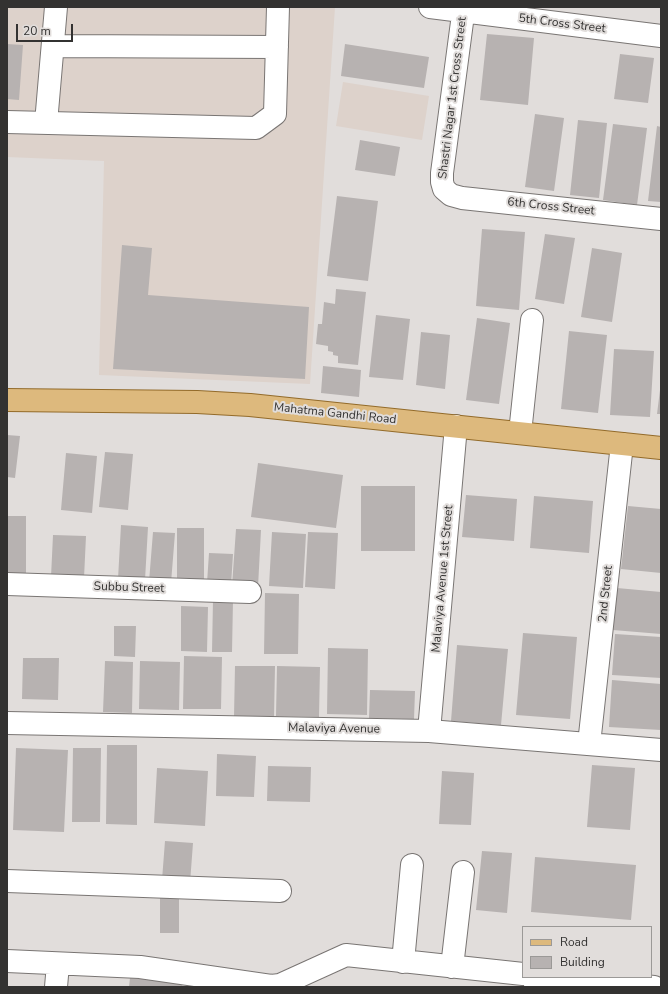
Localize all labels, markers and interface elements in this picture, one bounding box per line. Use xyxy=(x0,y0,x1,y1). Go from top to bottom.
street label: 5th Cross Street xyxy=(518,12,606,36)
scale bar xyxy=(18,16,75,42)
street label: Shastri Nagar 1st Cross Street xyxy=(436,16,470,180)
text: 20 m xyxy=(23,23,51,39)
street label: 6th Cross Street xyxy=(507,195,595,219)
street label: Mahatma Gandhi Road xyxy=(273,400,397,428)
street label: Malaviya Avenue 1st Street xyxy=(429,505,457,653)
street label: 2nd Street xyxy=(596,565,616,623)
street label: Subbu Street xyxy=(93,580,165,596)
street label: Malaviya Avenue xyxy=(288,721,380,737)
legend xyxy=(522,926,652,978)
text: Road xyxy=(560,934,588,950)
text: Building xyxy=(560,954,605,970)

